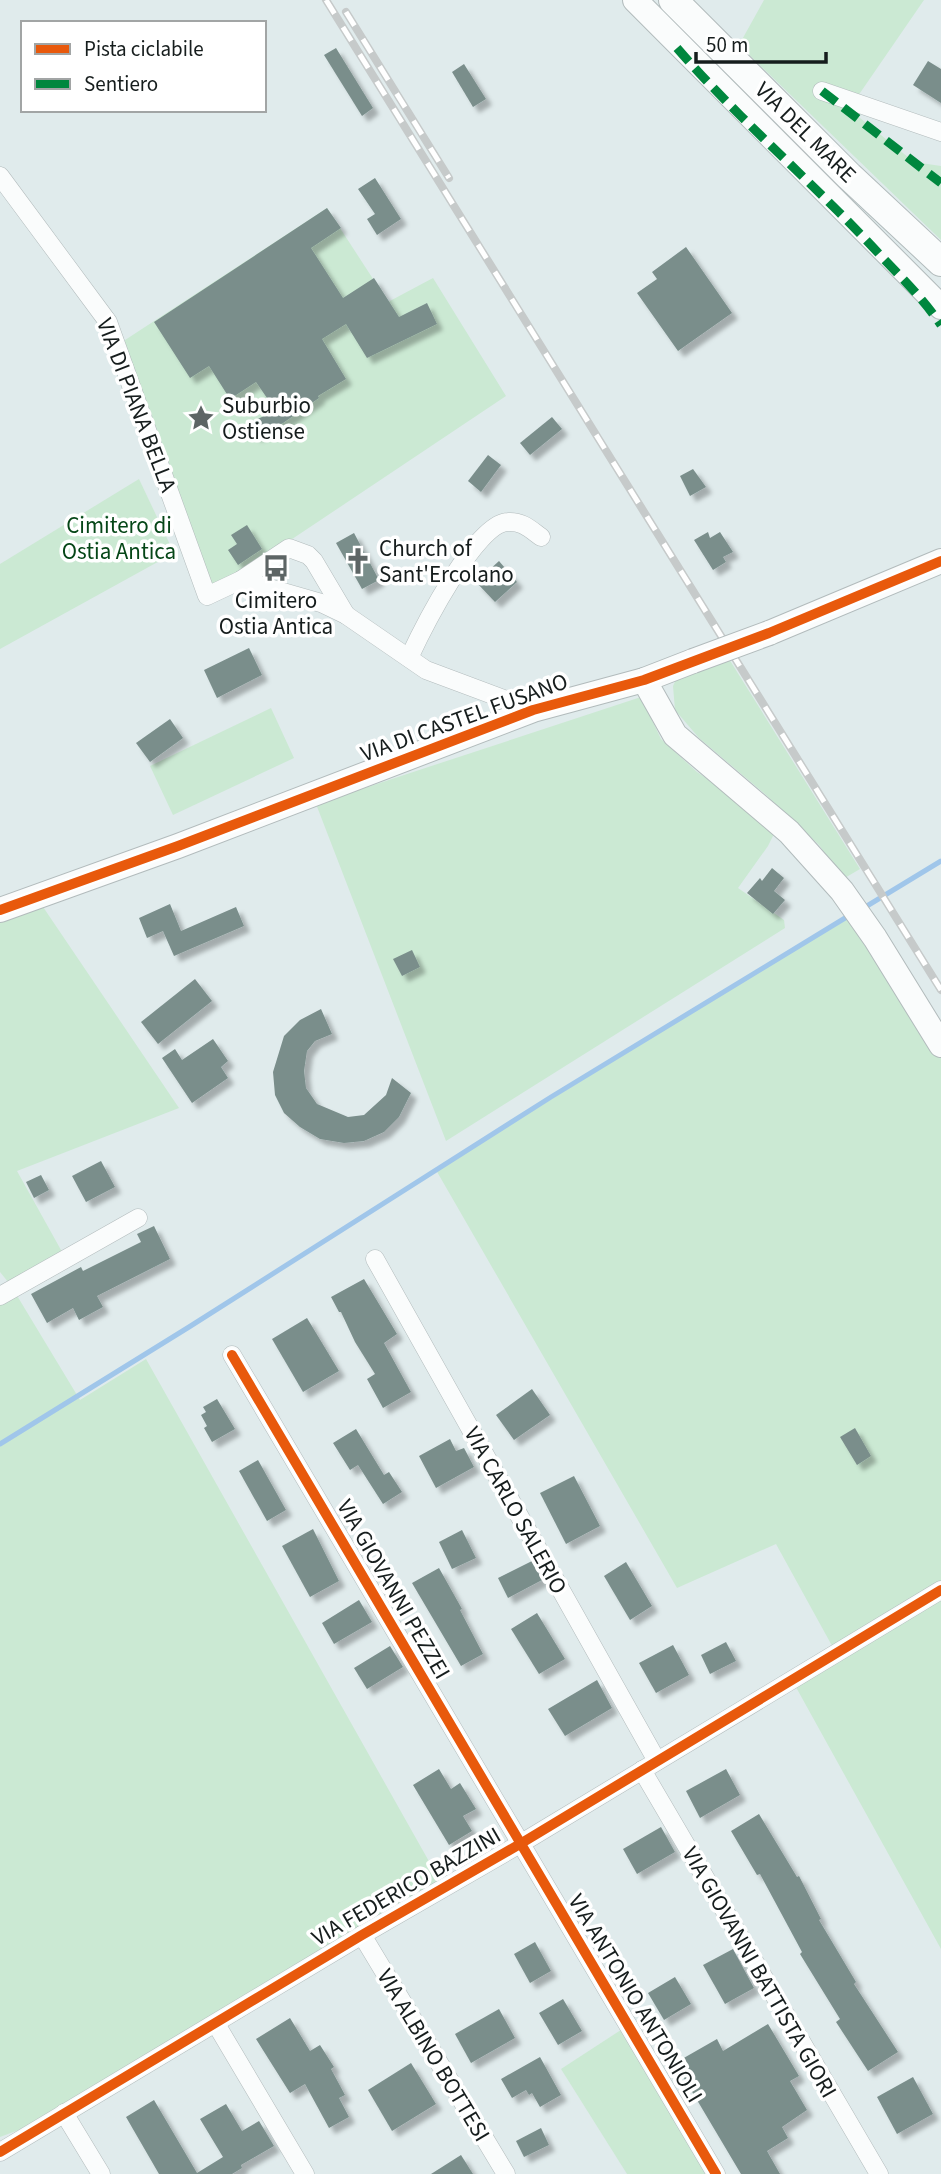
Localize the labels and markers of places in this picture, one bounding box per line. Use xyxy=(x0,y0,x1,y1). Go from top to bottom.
place label: Suburbio Ostiense xyxy=(222,389,311,448)
place icon: Suburbio Ostiense xyxy=(186,403,216,433)
place label: Church of Sant'Ercolano xyxy=(379,532,514,591)
church icon: Church of Sant'Ercolano xyxy=(343,546,373,576)
bus stop icon: Cimitero Ostia Antica xyxy=(261,553,291,583)
place label: Cimitero Ostia Antica xyxy=(219,584,333,643)

